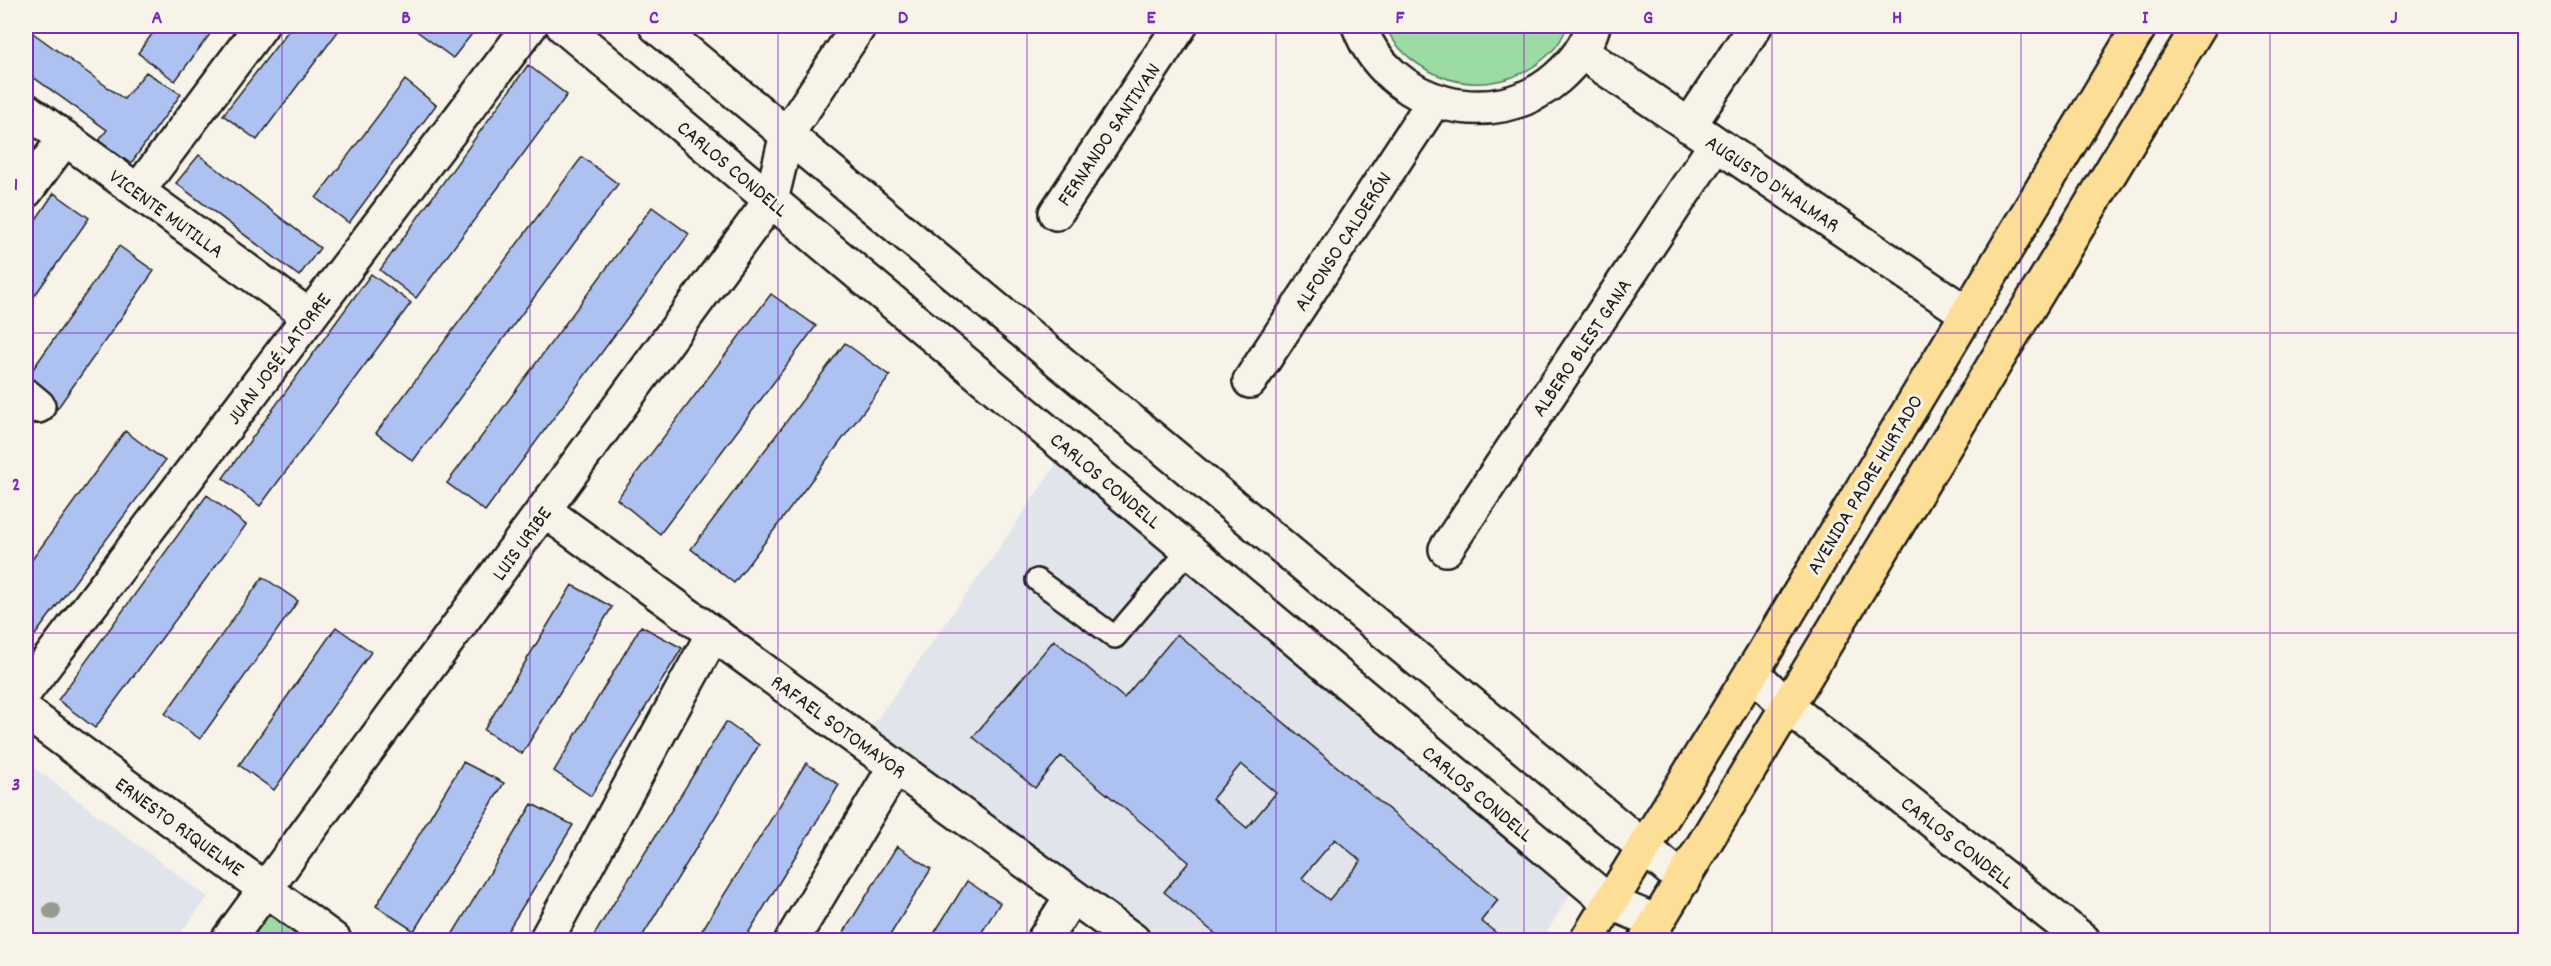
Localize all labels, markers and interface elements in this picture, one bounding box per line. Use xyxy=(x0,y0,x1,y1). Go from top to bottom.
text: A xyxy=(152,5,163,33)
text: B xyxy=(401,5,411,33)
text: C xyxy=(649,5,659,33)
text: D xyxy=(898,5,909,33)
text: E xyxy=(1146,5,1156,33)
text: F xyxy=(1396,5,1406,33)
text: G xyxy=(1643,5,1653,33)
text: H xyxy=(1892,5,1902,33)
text: I xyxy=(2142,5,2149,33)
text: J xyxy=(2390,5,2398,33)
street label: FERNANDO SANTIVAN xyxy=(1051,58,1170,213)
street label: CARLOS CONDELL xyxy=(669,115,794,226)
street label: AUGUSTO D'HALMAR xyxy=(1698,129,1845,242)
street label: VICENTE MUTILLA xyxy=(102,163,229,267)
street label: ALFONSO CALDERÓN xyxy=(1288,167,1401,318)
text: 1 xyxy=(14,172,18,200)
street label: ALBERO BLEST GANA xyxy=(1526,274,1641,424)
street label: JUAN JOSÉ LATORRE xyxy=(221,287,340,432)
street label: AVENIDA PADRE HURTADO xyxy=(1801,390,1932,581)
street label: CARLOS CONDELL xyxy=(1042,427,1167,538)
text: 2 xyxy=(12,472,20,500)
street label: LUIS URIBE xyxy=(486,501,561,588)
street label: RAFAEL SOTOMAYOR xyxy=(763,669,911,788)
street label: CARLOS CONDELL xyxy=(1414,740,1539,851)
street label: ERNESTO RIQUELME xyxy=(107,771,249,886)
text: 3 xyxy=(12,772,20,800)
street label: CARLOS CONDELL xyxy=(1893,790,2020,899)

